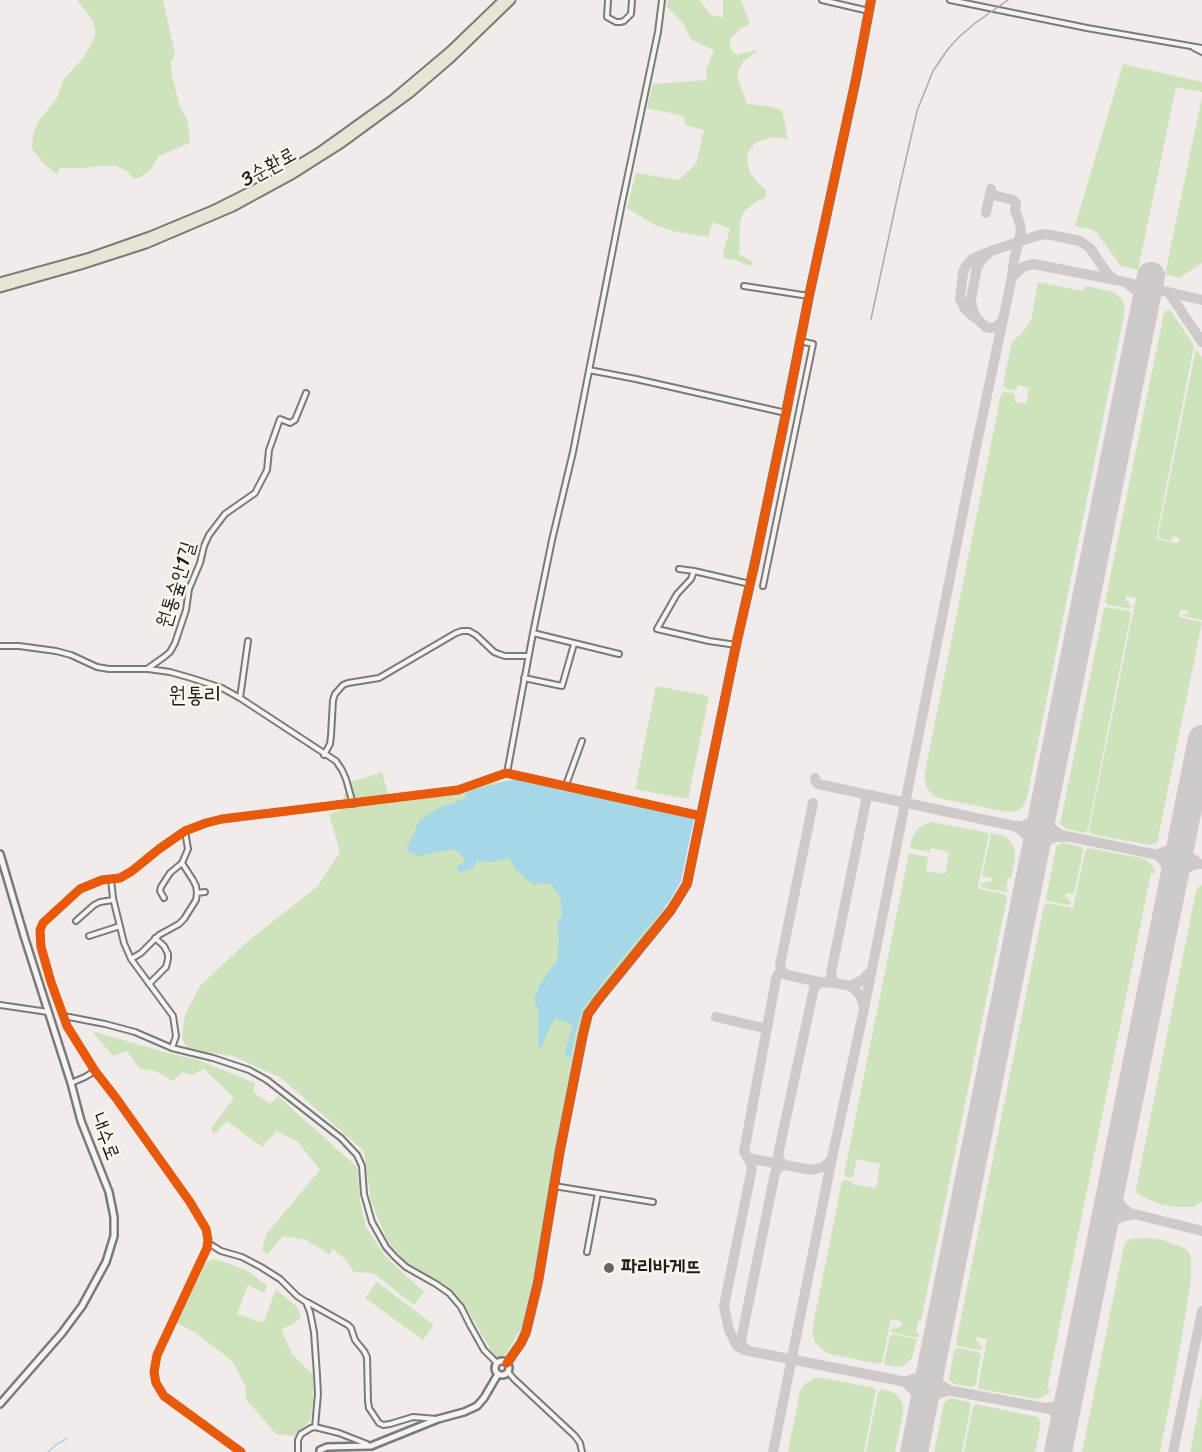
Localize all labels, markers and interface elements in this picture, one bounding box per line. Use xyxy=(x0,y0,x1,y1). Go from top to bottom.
street label: 3순환로 xyxy=(237,143,301,193)
street label: 원통숲안1길 xyxy=(153,539,201,631)
district label: 원통리 xyxy=(168,683,222,709)
street label: 내수로 xyxy=(84,1110,124,1164)
place label: 파리바게뜨 xyxy=(621,1256,701,1280)
marker: 파리바게뜨 xyxy=(602,1261,616,1275)

